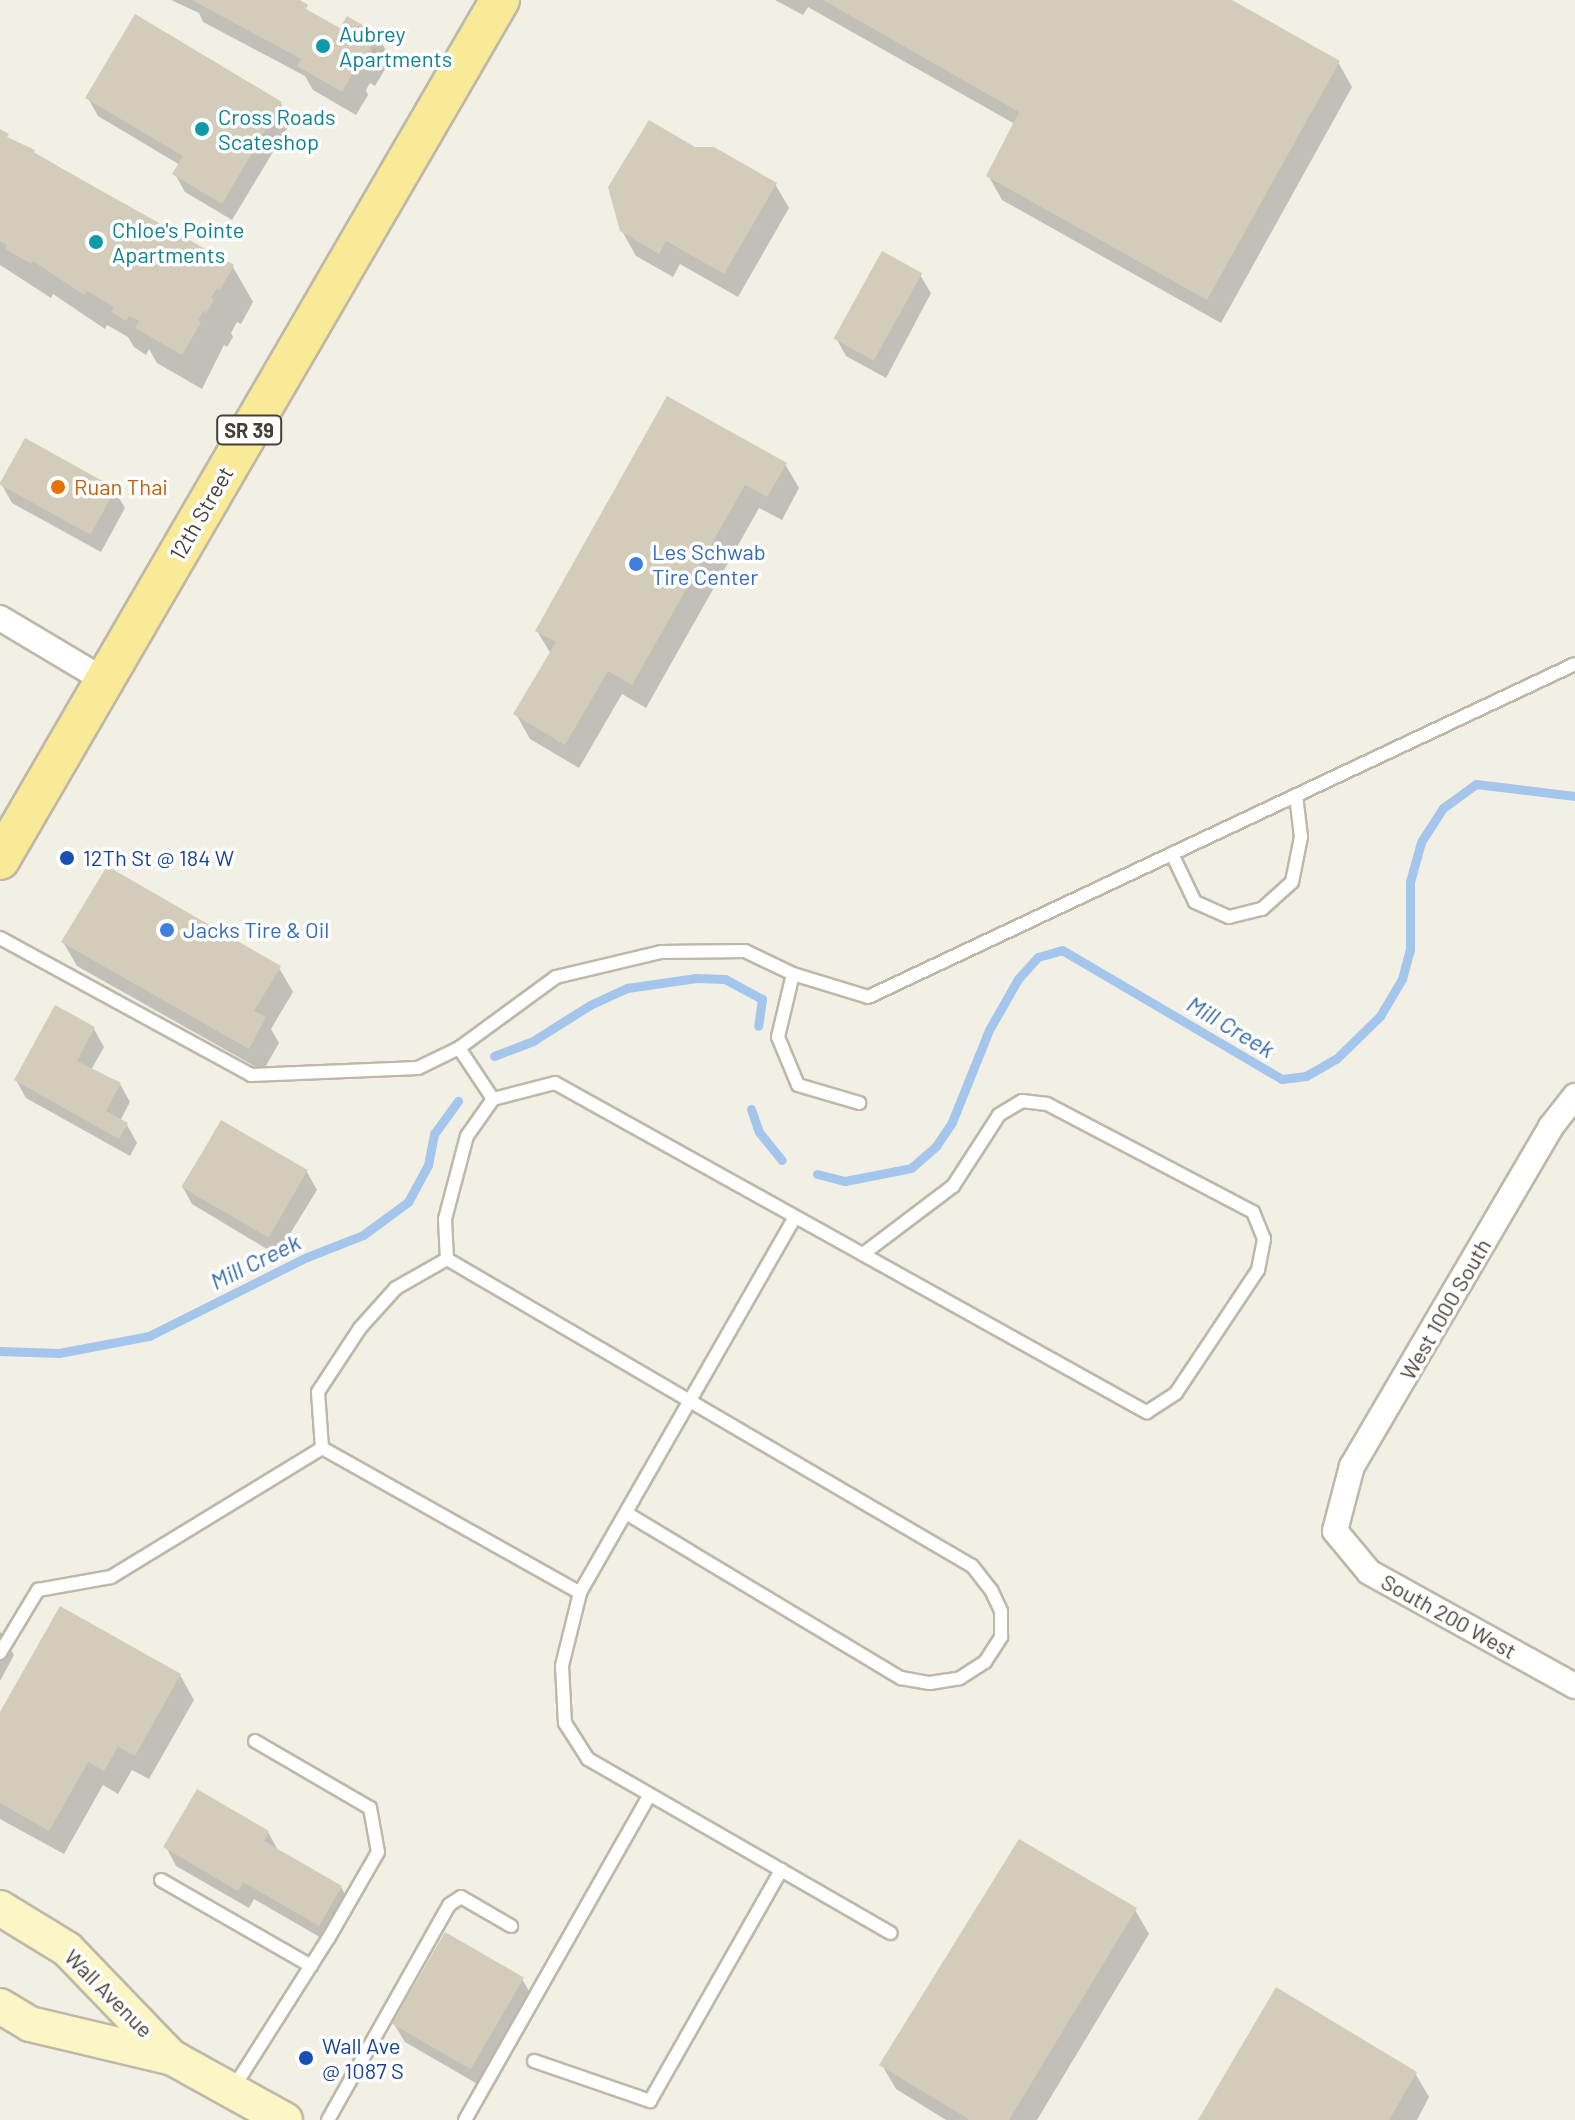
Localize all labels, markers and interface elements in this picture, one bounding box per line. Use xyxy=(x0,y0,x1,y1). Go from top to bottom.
place label: Aubrey Apartments xyxy=(339,20,452,72)
marker: Aubrey Apartments xyxy=(314,37,332,55)
place label: Cross Roads Scateshop xyxy=(218,103,336,154)
marker: Cross Roads Scateshop xyxy=(193,120,211,138)
place label: Chloe's Pointe Apartments xyxy=(112,216,244,268)
marker: Chloe's Pointe Apartments xyxy=(87,233,105,251)
road number: SR 39 xyxy=(215,414,283,446)
street label: 12th Street xyxy=(164,461,238,565)
place label: Ruan Thai xyxy=(74,474,168,500)
marker: Ruan Thai xyxy=(49,478,67,496)
place label: Les Schwab Tire Center xyxy=(652,538,766,590)
marker: Les Schwab Tire Center xyxy=(627,555,645,573)
place label: 12Th St @ 184 W xyxy=(83,845,234,871)
marker: 12Th St @ 184 W xyxy=(58,849,76,867)
place label: Jacks Tire & Oil xyxy=(183,917,329,943)
marker: Jacks Tire & Oil xyxy=(158,921,176,939)
water label: Mill Creek xyxy=(1182,989,1280,1063)
water label: Mill Creek xyxy=(205,1227,305,1295)
street label: West 1000 South xyxy=(1394,1234,1496,1384)
street label: South 200 West xyxy=(1377,1568,1521,1664)
street label: Wall Avenue xyxy=(59,1943,159,2043)
place label: Wall Ave @ 1087 S xyxy=(322,2032,404,2084)
marker: Wall Ave @ 1087 S xyxy=(297,2049,315,2067)

